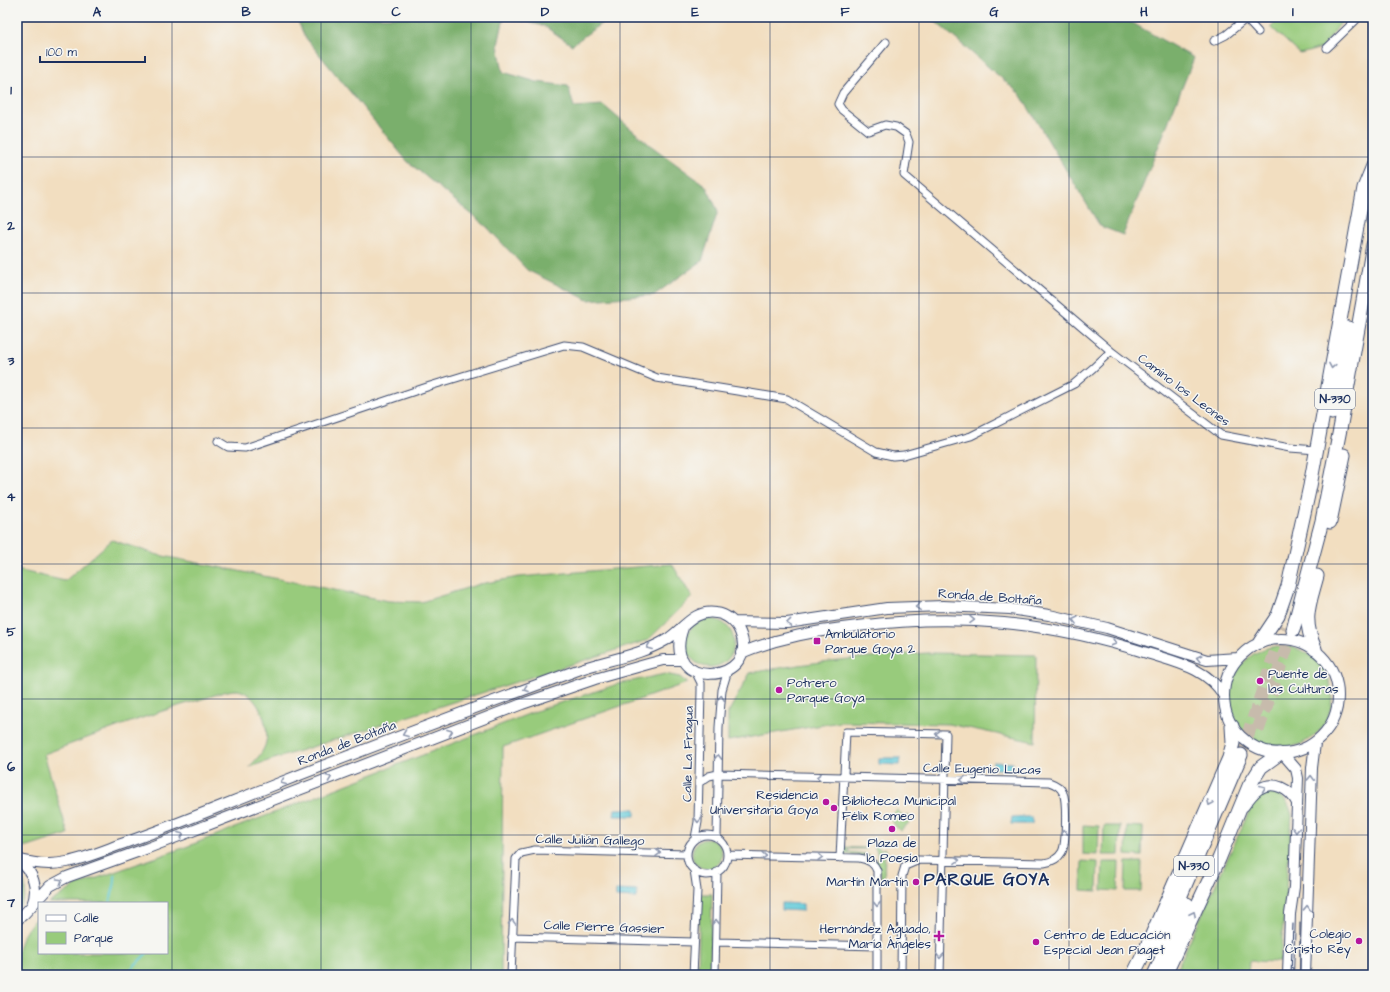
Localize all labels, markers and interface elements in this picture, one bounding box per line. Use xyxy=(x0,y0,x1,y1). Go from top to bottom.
text: A xyxy=(93,3,102,21)
text: B xyxy=(241,3,251,21)
text: C xyxy=(391,3,401,21)
text: D xyxy=(541,3,550,21)
text: E xyxy=(691,3,699,21)
text: F xyxy=(840,3,850,21)
text: G xyxy=(989,3,999,21)
text: H xyxy=(1140,3,1148,21)
text: I xyxy=(1292,3,1294,21)
scale bar xyxy=(40,38,145,64)
text: 100 m xyxy=(46,44,77,61)
text: 1 xyxy=(10,81,12,99)
text: 2 xyxy=(6,217,15,235)
street label: Camino los Leones xyxy=(1134,349,1234,431)
text: 3 xyxy=(7,352,15,370)
one-way arrow xyxy=(1329,363,1337,369)
road number: N-330 xyxy=(1315,389,1355,409)
text: 4 xyxy=(7,488,16,506)
street label: Ronda de Boltaña xyxy=(937,584,1043,610)
one-way arrow xyxy=(915,602,921,611)
one-way arrow xyxy=(969,616,975,624)
one-way arrow xyxy=(1072,617,1078,625)
one-way arrow xyxy=(786,618,792,627)
text: 5 xyxy=(6,623,16,641)
place label: Ambulatorio Parque Goya 2 xyxy=(825,625,916,659)
marker: Ambulatorio Parque Goya 2 xyxy=(812,636,822,646)
one-way arrow xyxy=(1110,638,1117,647)
one-way arrow xyxy=(646,643,653,651)
one-way arrow xyxy=(1196,655,1203,663)
place label: Puente de las Culturas xyxy=(1268,665,1339,698)
place label: Potrero Parque Goya xyxy=(787,674,865,708)
marker: Puente de las Culturas xyxy=(1255,676,1265,686)
one-way arrow xyxy=(523,684,530,692)
marker: Potrero Parque Goya xyxy=(774,685,784,695)
one-way arrow xyxy=(716,695,725,701)
street label: Calle La Fragua xyxy=(678,706,699,802)
street label: Ronda de Boltaña xyxy=(295,716,399,770)
one-way arrow xyxy=(447,728,454,736)
one-way arrow xyxy=(401,730,408,738)
one-way arrow xyxy=(935,730,941,738)
one-way arrow xyxy=(714,754,723,760)
text: 6 xyxy=(7,758,16,776)
street label: Calle Eugenio Lucas xyxy=(923,759,1042,780)
one-way arrow xyxy=(816,772,822,781)
one-way arrow xyxy=(325,775,332,783)
one-way arrow xyxy=(1307,775,1316,781)
one-way arrow xyxy=(960,776,966,785)
one-way arrow xyxy=(280,777,287,785)
one-way arrow xyxy=(1260,785,1267,793)
place label: Residencia Universitaria Goya xyxy=(710,786,818,820)
place label: Biblioteca Municipal Félix Romeo xyxy=(842,792,956,825)
marker: Residencia Universitaria Goya xyxy=(821,797,831,807)
one-way arrow xyxy=(1207,799,1215,806)
marker: Biblioteca Municipal Félix Romeo xyxy=(829,803,839,813)
one-way arrow xyxy=(694,817,703,824)
marker: Plaza de la Poesía xyxy=(887,824,897,834)
one-way arrow xyxy=(1292,827,1300,833)
one-way arrow xyxy=(1060,829,1068,835)
street label: Calle Julián Gallego xyxy=(535,830,645,851)
one-way arrow xyxy=(178,832,185,840)
place label: Plaza de la Poesía xyxy=(866,834,918,867)
one-way arrow xyxy=(655,849,661,857)
one-way arrow xyxy=(761,852,767,860)
one-way arrow xyxy=(817,853,823,861)
one-way arrow xyxy=(954,856,960,864)
road number: N-330 xyxy=(1174,856,1214,876)
district label: PARQUE GOYA xyxy=(924,868,1050,892)
place label: Martín Martín xyxy=(826,873,908,891)
marker: Martín Martín xyxy=(911,877,921,887)
one-way arrow xyxy=(56,878,63,885)
text: 7 xyxy=(6,894,16,912)
one-way arrow xyxy=(873,901,881,907)
legend xyxy=(38,902,168,954)
one-way arrow xyxy=(1303,905,1311,911)
text: Calle xyxy=(74,910,99,927)
one-way arrow xyxy=(1188,911,1196,919)
street label: Calle Pierre Gassier xyxy=(543,916,665,938)
one-way arrow xyxy=(508,919,517,925)
one-way arrow xyxy=(712,919,720,925)
place label: Hernández Aguado, María Ángeles xyxy=(819,920,931,954)
place label: Colegio Cristo Rey xyxy=(1285,925,1352,959)
place label: Centro de Educación Especial Jean Piaget xyxy=(1044,926,1171,960)
text: Parque xyxy=(74,930,114,947)
marker: Hernández Aguado, María Ángeles xyxy=(934,931,944,941)
marker: Colegio Cristo Rey xyxy=(1354,936,1364,946)
marker: Centro de Educación Especial Jean Piaget xyxy=(1031,937,1041,947)
one-way arrow xyxy=(936,953,944,959)

